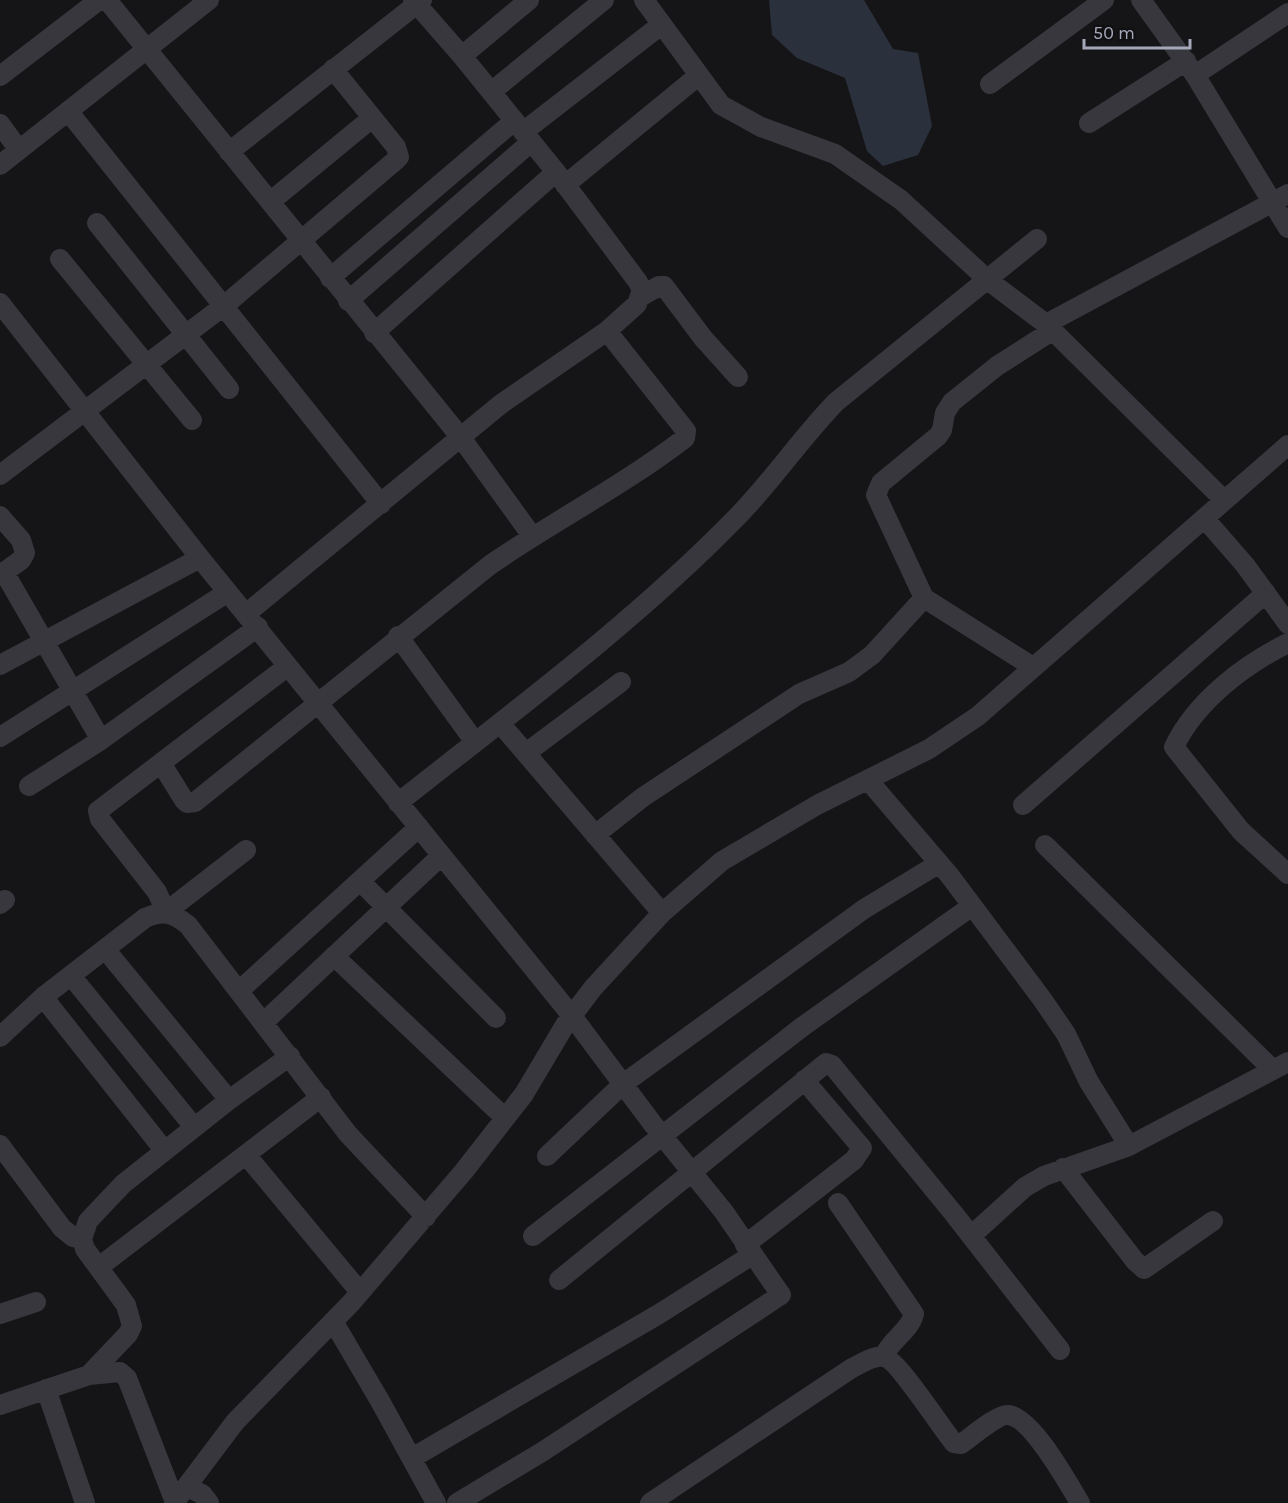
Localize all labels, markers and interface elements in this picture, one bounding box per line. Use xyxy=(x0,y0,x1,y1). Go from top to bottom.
scale bar xyxy=(1084,12,1190,50)
text: 50 m xyxy=(1093,22,1135,44)

